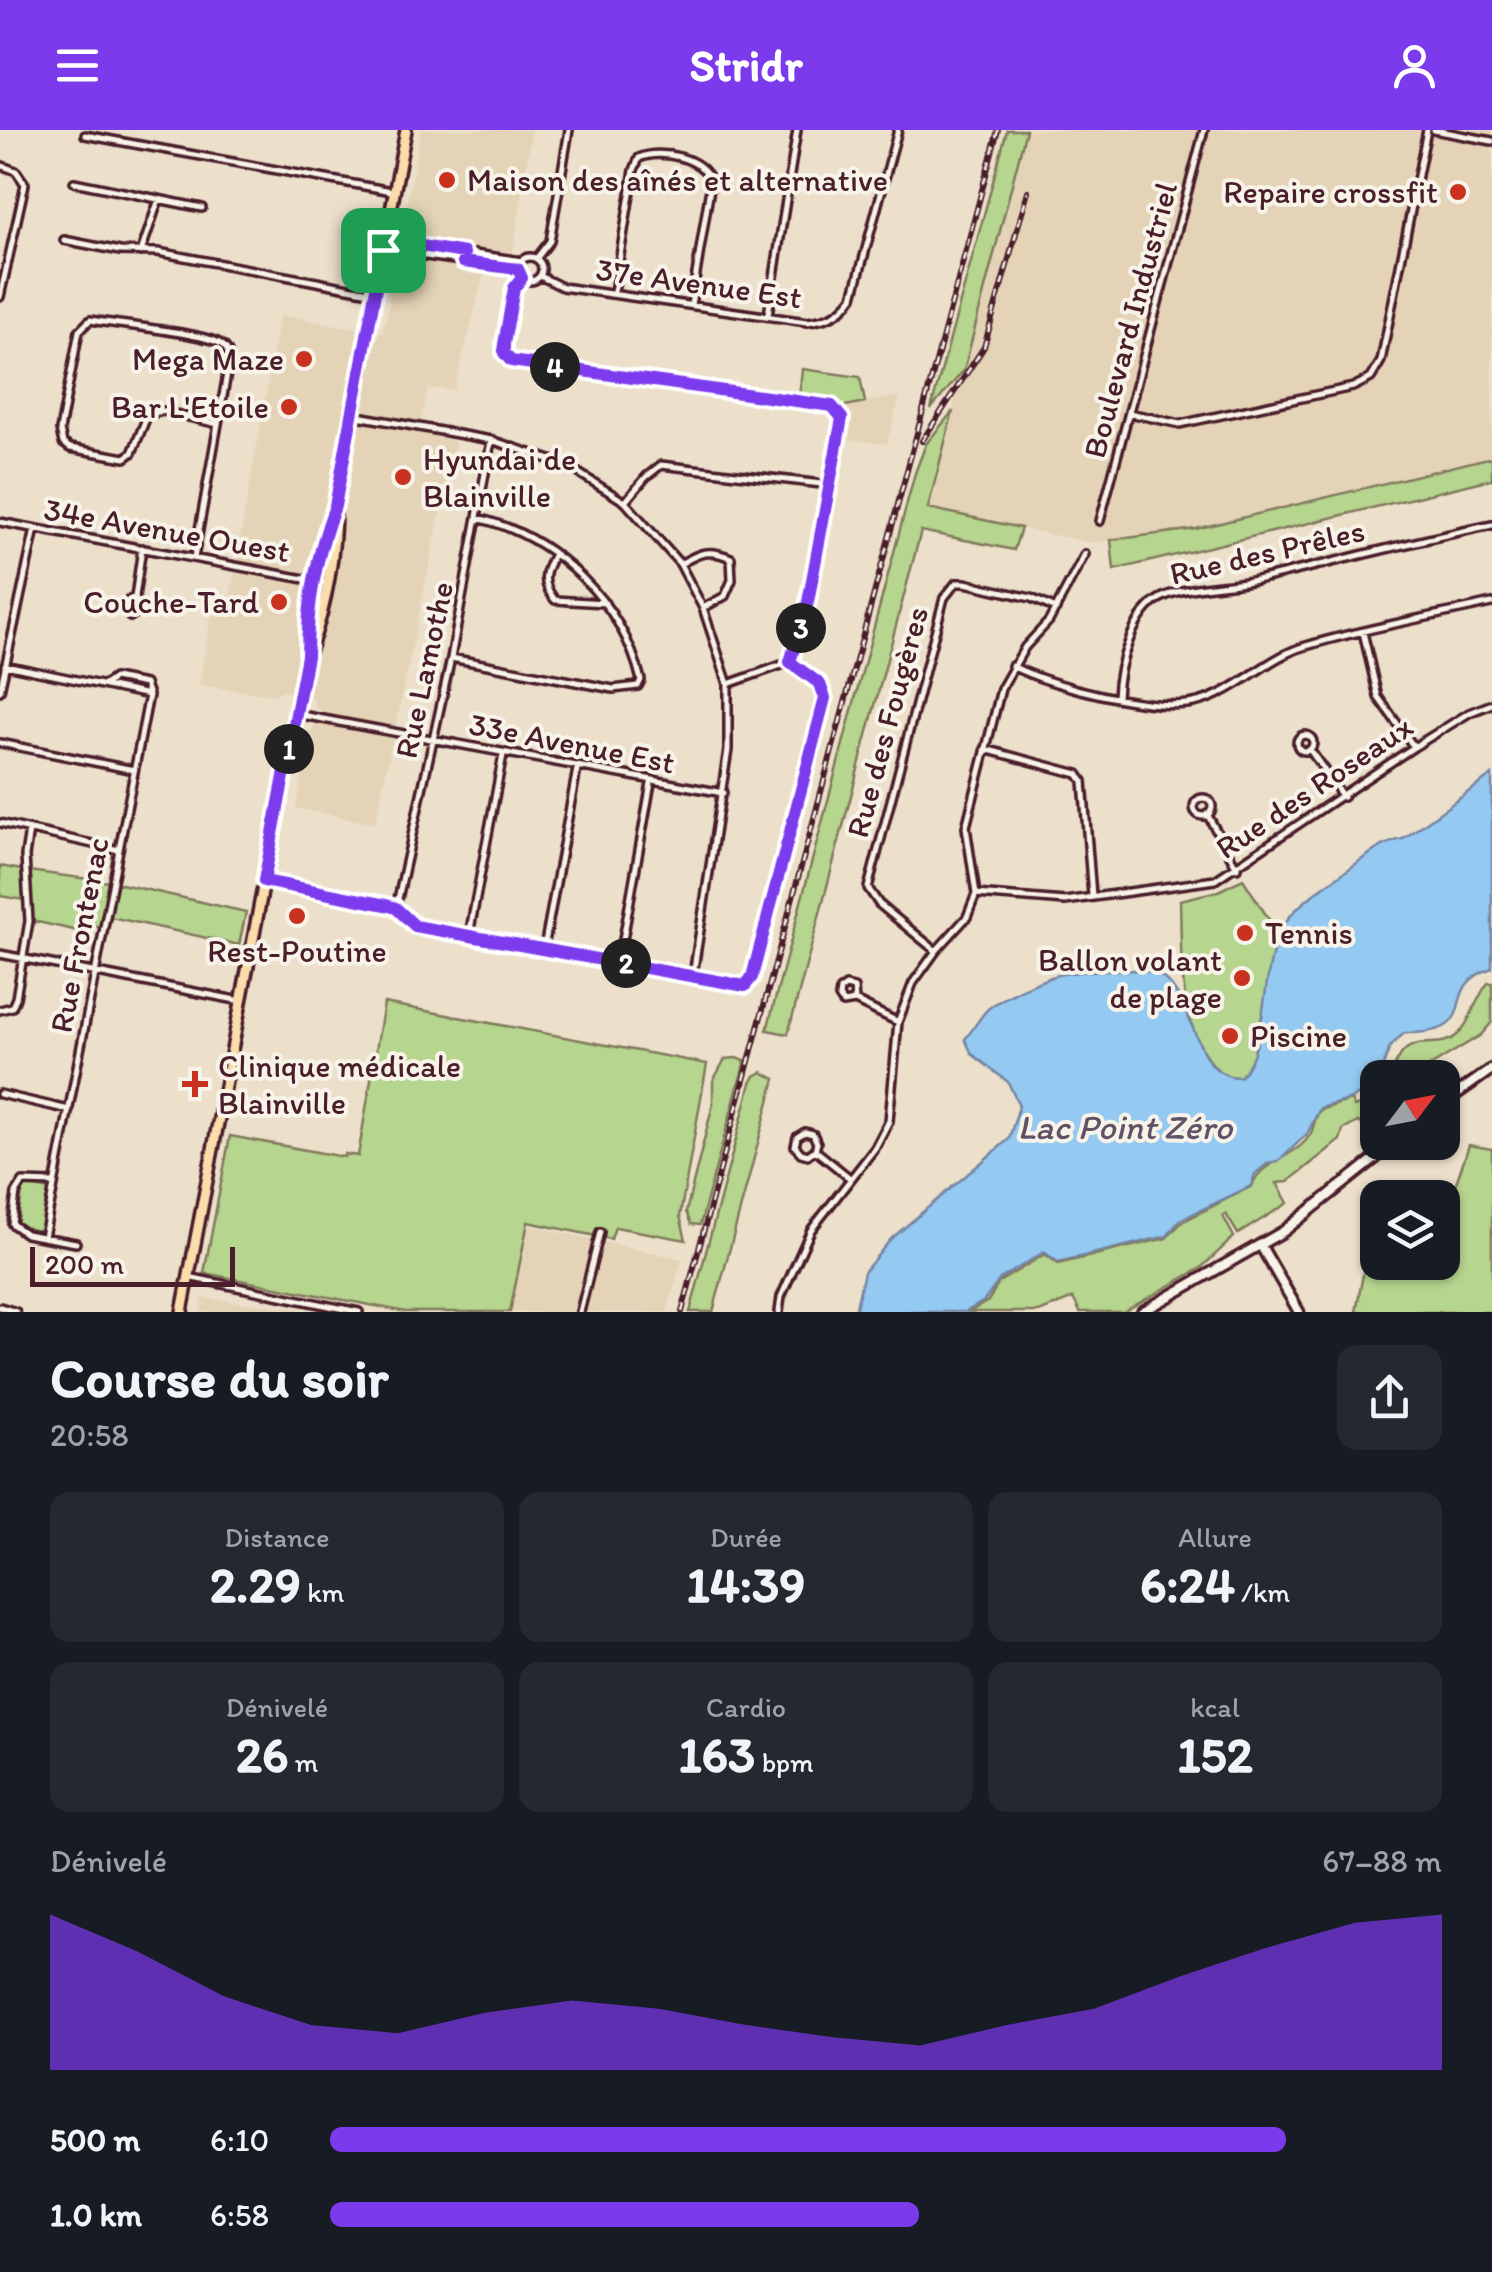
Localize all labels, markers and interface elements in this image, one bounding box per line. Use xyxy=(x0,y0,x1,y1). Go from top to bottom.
icon: menu xyxy=(50,38,105,93)
text: Stridr xyxy=(689,38,803,92)
icon: person xyxy=(1387,38,1442,93)
place label: Maison des aînés et alternative xyxy=(467,161,888,199)
marker: Maison des aînés et alternative xyxy=(436,169,458,191)
place label: Repaire crossfit xyxy=(1223,173,1438,211)
street label: Boulevard Industriel xyxy=(1075,178,1185,462)
marker: Repaire crossfit xyxy=(1447,181,1469,203)
pin xyxy=(341,208,426,293)
icon: arrive xyxy=(356,223,411,278)
street label: 37e Avenue Est xyxy=(594,250,804,316)
place label: Mega Maze xyxy=(132,340,284,378)
pin: 4 xyxy=(530,342,580,392)
marker: Mega Maze xyxy=(293,348,315,370)
text: 4 xyxy=(547,350,563,384)
place label: Bar L'Etoile xyxy=(111,388,269,426)
marker: Bar L'Etoile xyxy=(278,396,300,418)
place label: Hyundai de Blainville xyxy=(423,440,576,515)
marker: Hyundai de Blainville xyxy=(392,466,414,488)
street label: 34e Avenue Ouest xyxy=(41,490,293,570)
street label: Rue des Prêles xyxy=(1166,511,1368,593)
street label: Rue Lamothe xyxy=(387,578,461,762)
place label: Couche-Tard xyxy=(83,583,259,621)
marker: Couche-Tard xyxy=(268,591,290,613)
street label: Rue des Fougères xyxy=(838,602,936,842)
pin: 3 xyxy=(776,603,826,653)
text: 3 xyxy=(793,611,809,645)
street label: 33e Avenue Est xyxy=(466,704,678,782)
street label: Rue des Roseaux xyxy=(1208,707,1420,867)
pin: 1 xyxy=(264,724,314,774)
text: 1 xyxy=(283,732,296,766)
street label: Rue Frontenac xyxy=(41,834,117,1036)
marker: Rest-Poutine xyxy=(286,905,308,927)
place label: Tennis xyxy=(1265,914,1353,952)
marker: Tennis xyxy=(1234,922,1256,944)
place label: Rest-Poutine xyxy=(207,932,387,970)
pin: 2 xyxy=(601,938,651,988)
place label: Ballon volant de plage xyxy=(1038,941,1222,1016)
text: 2 xyxy=(619,946,633,980)
marker: Ballon volant de plage xyxy=(1231,967,1253,989)
place label: Piscine xyxy=(1250,1017,1347,1055)
marker: Piscine xyxy=(1219,1025,1241,1047)
place label: Clinique médicale Blainville xyxy=(218,1047,461,1122)
north arrow xyxy=(1360,1060,1460,1160)
map controls xyxy=(1360,1060,1460,1280)
marker: Clinique médicale Blainville xyxy=(182,1071,208,1097)
water label: Lac Point Zéro xyxy=(1018,1106,1234,1148)
button: layers xyxy=(1360,1180,1460,1280)
scale bar xyxy=(30,1242,235,1286)
text: 200 m xyxy=(45,1247,124,1281)
text: Course du soir xyxy=(50,1345,389,1411)
button: share xyxy=(1337,1345,1442,1450)
text: 20:58 xyxy=(50,1416,129,1454)
text: Distance xyxy=(225,1520,329,1554)
text: Durée xyxy=(710,1520,782,1554)
text: Allure xyxy=(1178,1520,1252,1554)
text: 2.29 xyxy=(210,1554,301,1615)
text: 14:39 xyxy=(687,1554,805,1615)
text: 6:24 xyxy=(1140,1554,1235,1615)
text: km xyxy=(301,1575,344,1609)
text: /km xyxy=(1235,1575,1290,1609)
text: Dénivelé xyxy=(226,1690,328,1724)
text: Cardio xyxy=(706,1690,786,1724)
text: kcal xyxy=(1190,1690,1240,1724)
text: 26 xyxy=(236,1724,288,1785)
text: 163 xyxy=(678,1724,755,1785)
text: 152 xyxy=(1177,1724,1253,1785)
text: m xyxy=(288,1745,318,1779)
text: bpm xyxy=(755,1745,814,1779)
text: Dénivelé xyxy=(50,1842,167,1880)
text: 67–88 m xyxy=(1322,1842,1442,1880)
text: 500 m xyxy=(50,2121,140,2159)
text: 6:10 xyxy=(210,2121,269,2159)
text: 1.0 km xyxy=(50,2196,142,2234)
text: 6:58 xyxy=(210,2196,269,2234)

